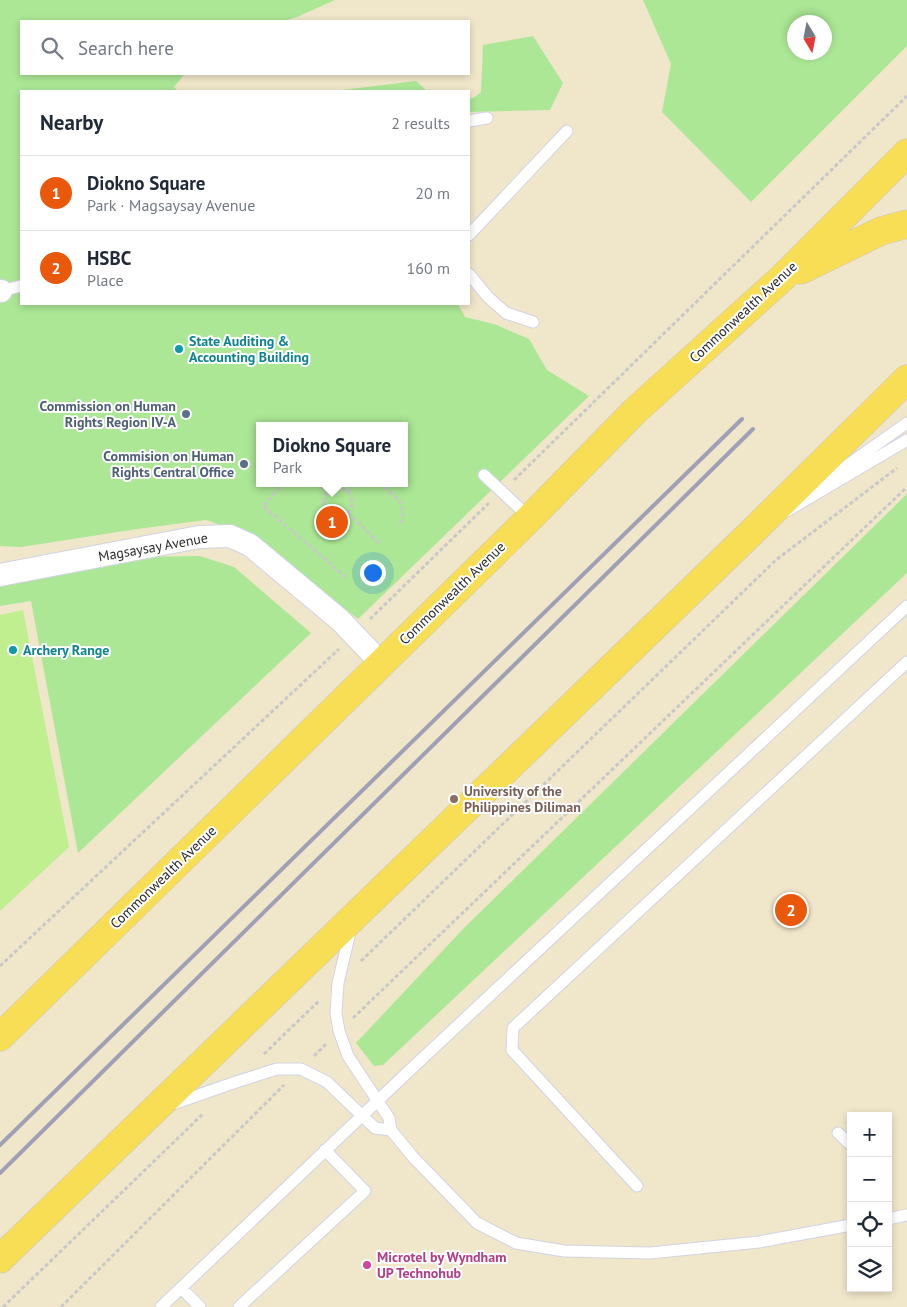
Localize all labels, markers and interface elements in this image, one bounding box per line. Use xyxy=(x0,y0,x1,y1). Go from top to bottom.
north arrow xyxy=(787,15,832,60)
search box xyxy=(20,20,470,75)
icon: search xyxy=(38,34,66,62)
text: Search here xyxy=(78,36,174,60)
text: Nearby xyxy=(40,109,103,136)
text: 2 results xyxy=(391,113,450,133)
text: Diokno Square xyxy=(87,171,206,195)
text: 1 xyxy=(51,183,61,203)
text: 20 m xyxy=(415,183,450,203)
text: Park · Magsaysay Avenue xyxy=(87,195,255,215)
text: HSBC xyxy=(87,246,131,270)
street label: Commonwealth Avenue xyxy=(685,257,801,367)
text: 2 xyxy=(51,258,61,278)
text: 160 m xyxy=(407,258,450,278)
text: Place xyxy=(87,270,124,290)
place label: State Auditing & Accounting Building xyxy=(189,332,309,366)
marker: State Auditing & Accounting Building xyxy=(173,343,185,355)
place label: Commission on Human Rights Region IV-A xyxy=(39,397,177,431)
marker: Commission on Human Rights Region IV-A xyxy=(180,408,192,420)
popup xyxy=(256,422,408,487)
text: Diokno Square xyxy=(273,433,391,457)
place label: Commision on Human Rights Central Office xyxy=(103,447,234,481)
text: Park xyxy=(273,457,302,477)
marker: Commision on Human Rights Central Office xyxy=(238,458,250,470)
pin: 1 xyxy=(316,503,348,541)
street label: Magsaysay Avenue xyxy=(97,529,209,565)
street label: Commonwealth Avenue xyxy=(395,538,509,648)
your location xyxy=(360,560,386,586)
place label: Archery Range xyxy=(23,641,109,659)
marker: Archery Range xyxy=(7,644,19,656)
place label: University of the Philippines Diliman xyxy=(464,782,581,816)
marker: University of the Philippines Diliman xyxy=(448,793,460,805)
street label: Commonwealth Avenue xyxy=(106,822,220,932)
pin: 2 xyxy=(775,891,807,929)
map controls xyxy=(847,1112,892,1292)
button: + xyxy=(847,1112,892,1157)
button: − xyxy=(847,1157,892,1202)
button: locate xyxy=(847,1202,892,1247)
button: layers xyxy=(847,1247,892,1292)
place label: Microtel by Wyndham UP Technohub xyxy=(377,1248,506,1282)
marker: Microtel by Wyndham UP Technohub xyxy=(361,1259,373,1271)

